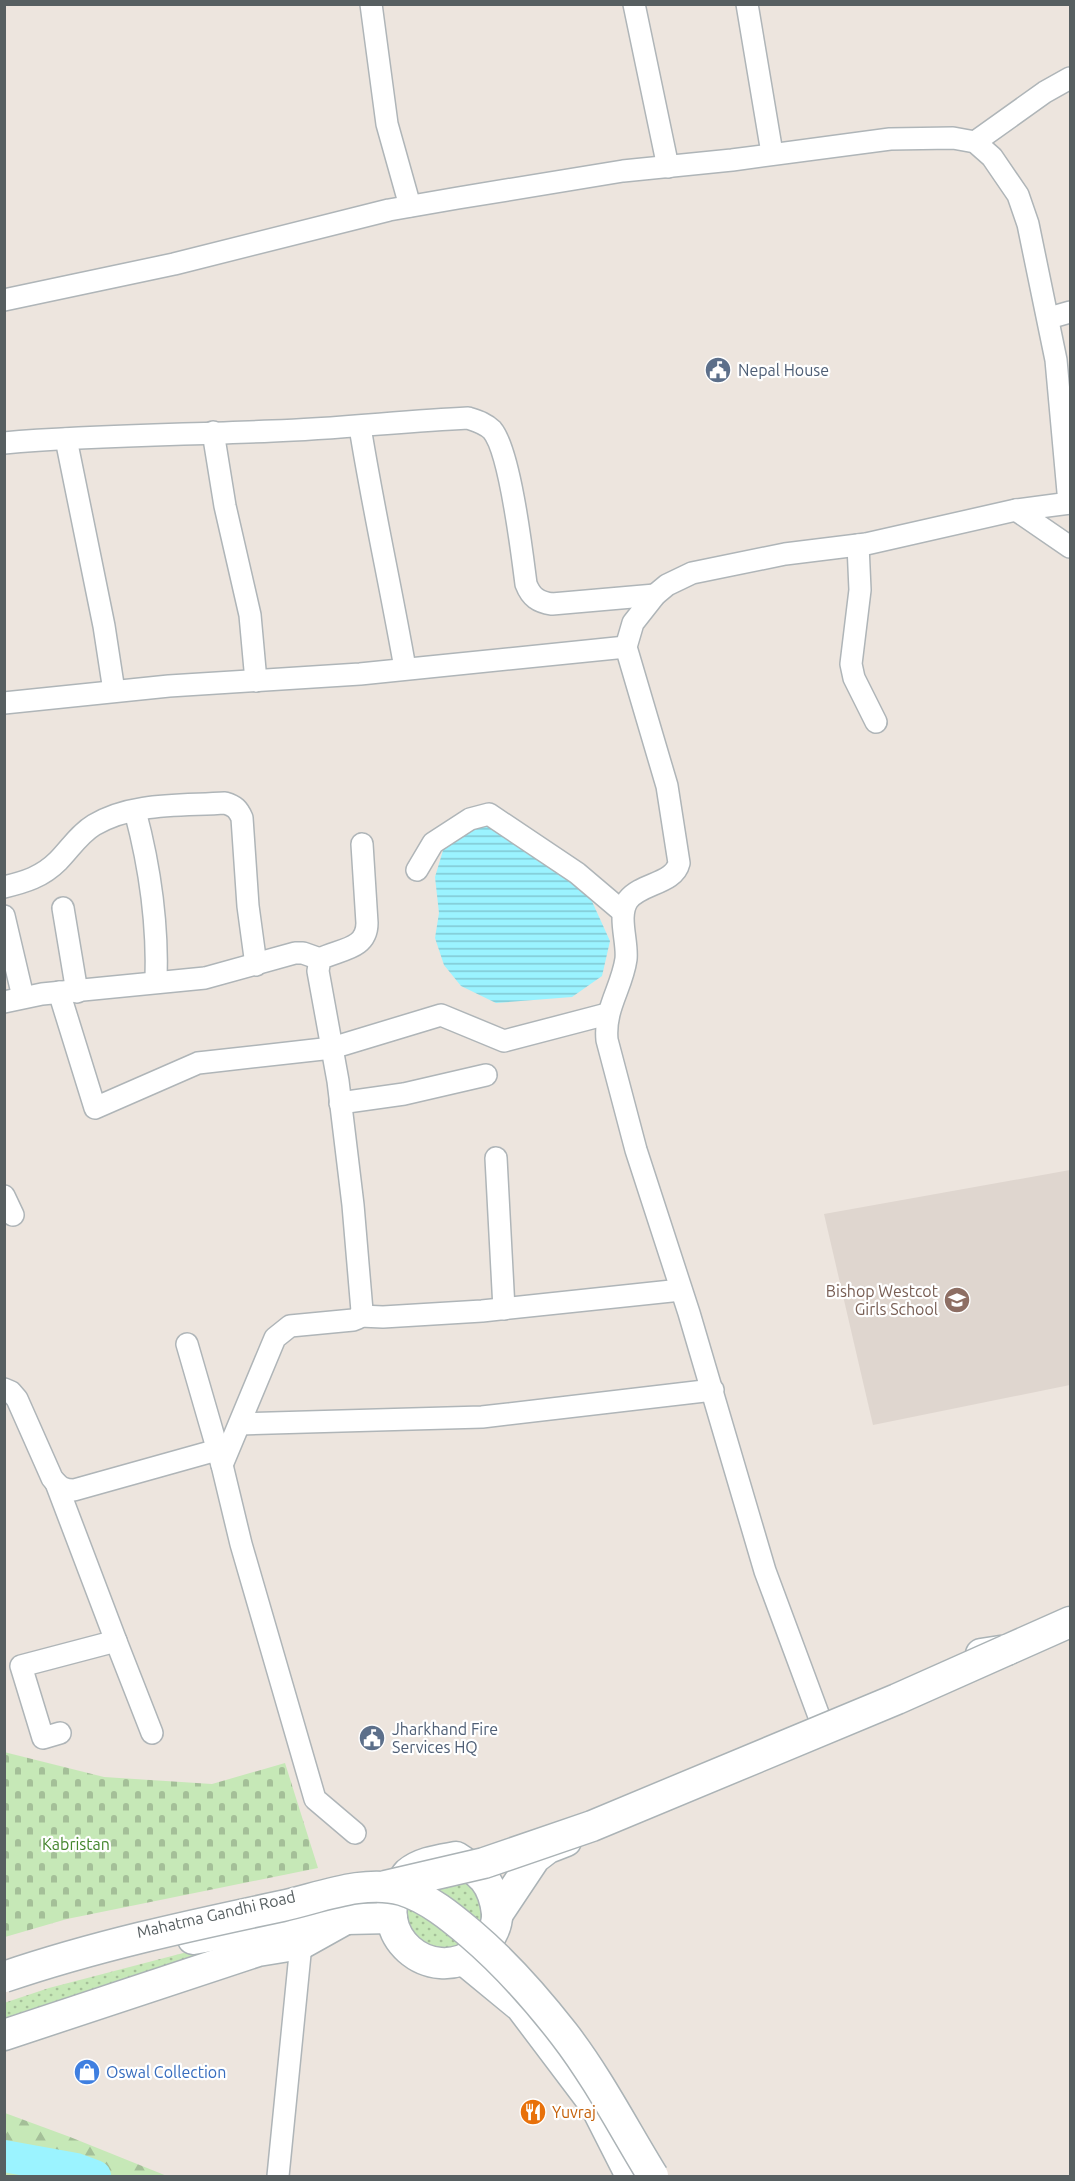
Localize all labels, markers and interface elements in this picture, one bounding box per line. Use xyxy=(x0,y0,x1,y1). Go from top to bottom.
public building icon: Nepal House xyxy=(703,355,733,385)
place label: Nepal House xyxy=(738,361,829,379)
place label: Bishop Westcot Girls School xyxy=(826,1282,939,1318)
school or university icon: Bishop Westcot Girls School xyxy=(942,1285,972,1315)
place label: Jharkhand Fire Services HQ xyxy=(392,1720,498,1756)
public building icon: Jharkhand Fire Services HQ xyxy=(357,1723,387,1753)
park label: Kabristan xyxy=(42,1835,110,1853)
street label: Mahatma Gandhi Road xyxy=(135,1887,297,1941)
shop icon: Oswal Collection xyxy=(72,2057,102,2087)
place label: Oswal Collection xyxy=(106,2063,226,2081)
restaurant icon: Yuvraj xyxy=(518,2097,548,2127)
place label: Yuvraj xyxy=(552,2103,596,2121)

